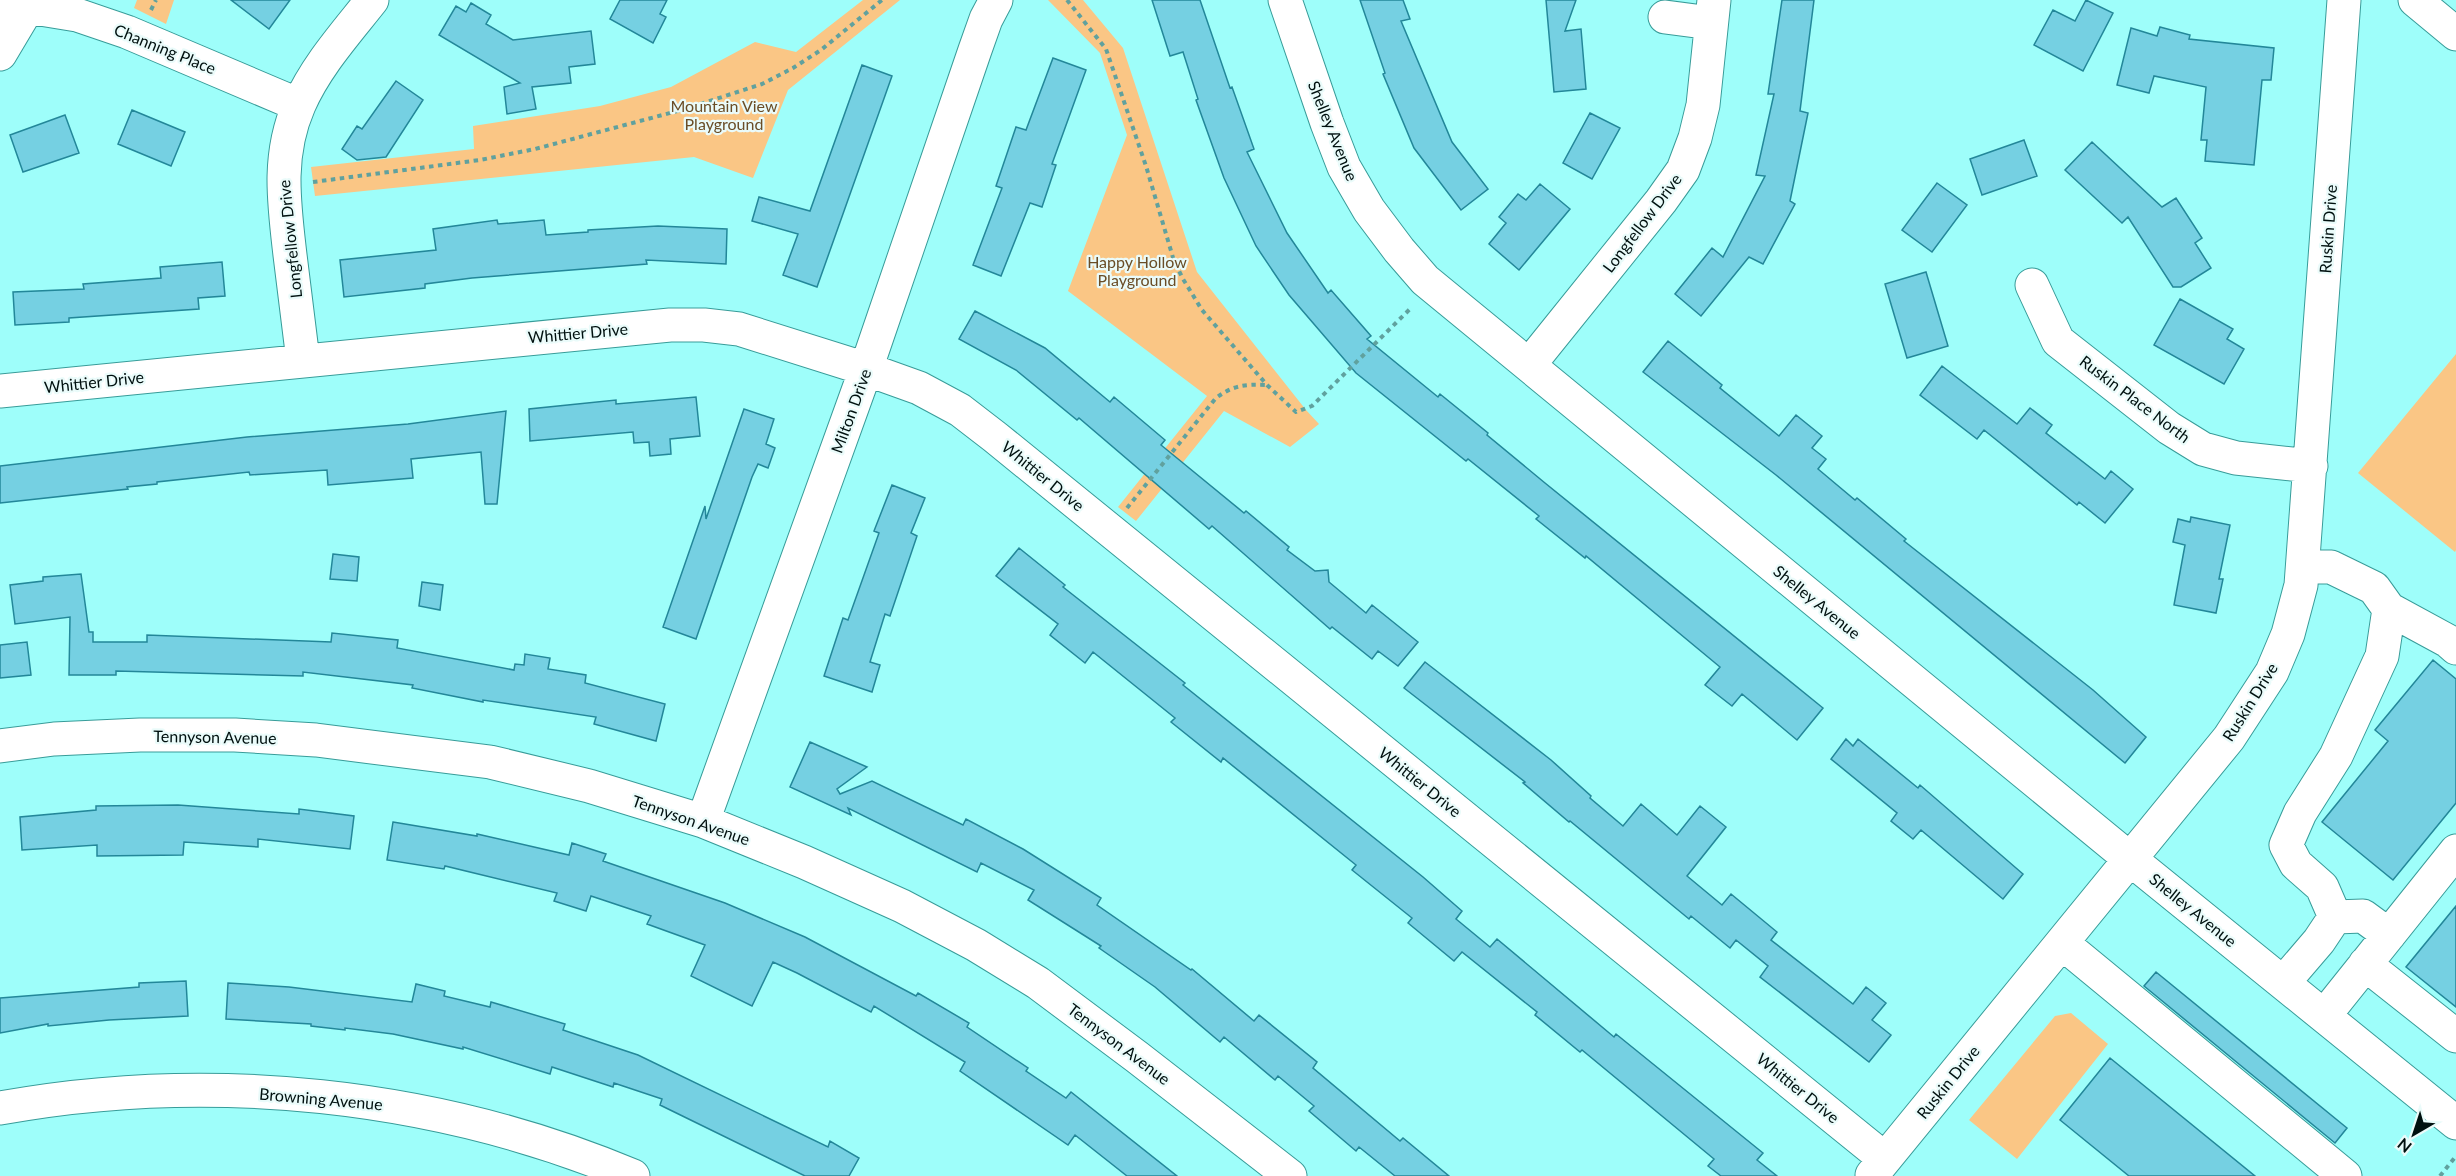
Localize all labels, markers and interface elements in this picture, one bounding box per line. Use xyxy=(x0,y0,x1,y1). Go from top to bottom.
street label: Channing Place xyxy=(112,20,219,78)
street label: Shelley Avenue xyxy=(1305,78,1362,184)
park label: Mountain View Playground xyxy=(671,96,778,133)
street label: Longfellow Drive xyxy=(1598,170,1685,276)
street label: Longfellow Drive xyxy=(274,179,305,299)
street label: Ruskin Drive xyxy=(2315,184,2340,274)
park label: Happy Hollow Playground xyxy=(1087,252,1187,289)
street label: Whittier Drive xyxy=(527,319,629,346)
street label: Ruskin Place North xyxy=(2076,351,2194,446)
street label: Milton Drive xyxy=(827,366,875,456)
street label: Whittier Drive xyxy=(43,367,145,396)
street label: Whittier Drive xyxy=(998,437,1088,515)
street label: Shelley Avenue xyxy=(1770,561,1865,642)
street label: Ruskin Drive xyxy=(2218,659,2281,744)
street label: Tennyson Avenue xyxy=(153,726,277,747)
street label: Whittier Drive xyxy=(1375,743,1465,821)
street label: Tennyson Avenue xyxy=(630,790,752,849)
street label: Shelley Avenue xyxy=(2146,869,2241,950)
street label: Tennyson Avenue xyxy=(1064,999,1174,1088)
street label: Ruskin Drive xyxy=(1912,1041,1983,1122)
street label: Whittier Drive xyxy=(1753,1049,1843,1127)
street label: Browning Avenue xyxy=(259,1084,384,1113)
north arrow xyxy=(2384,1104,2444,1164)
text: N xyxy=(2393,1135,2415,1157)

